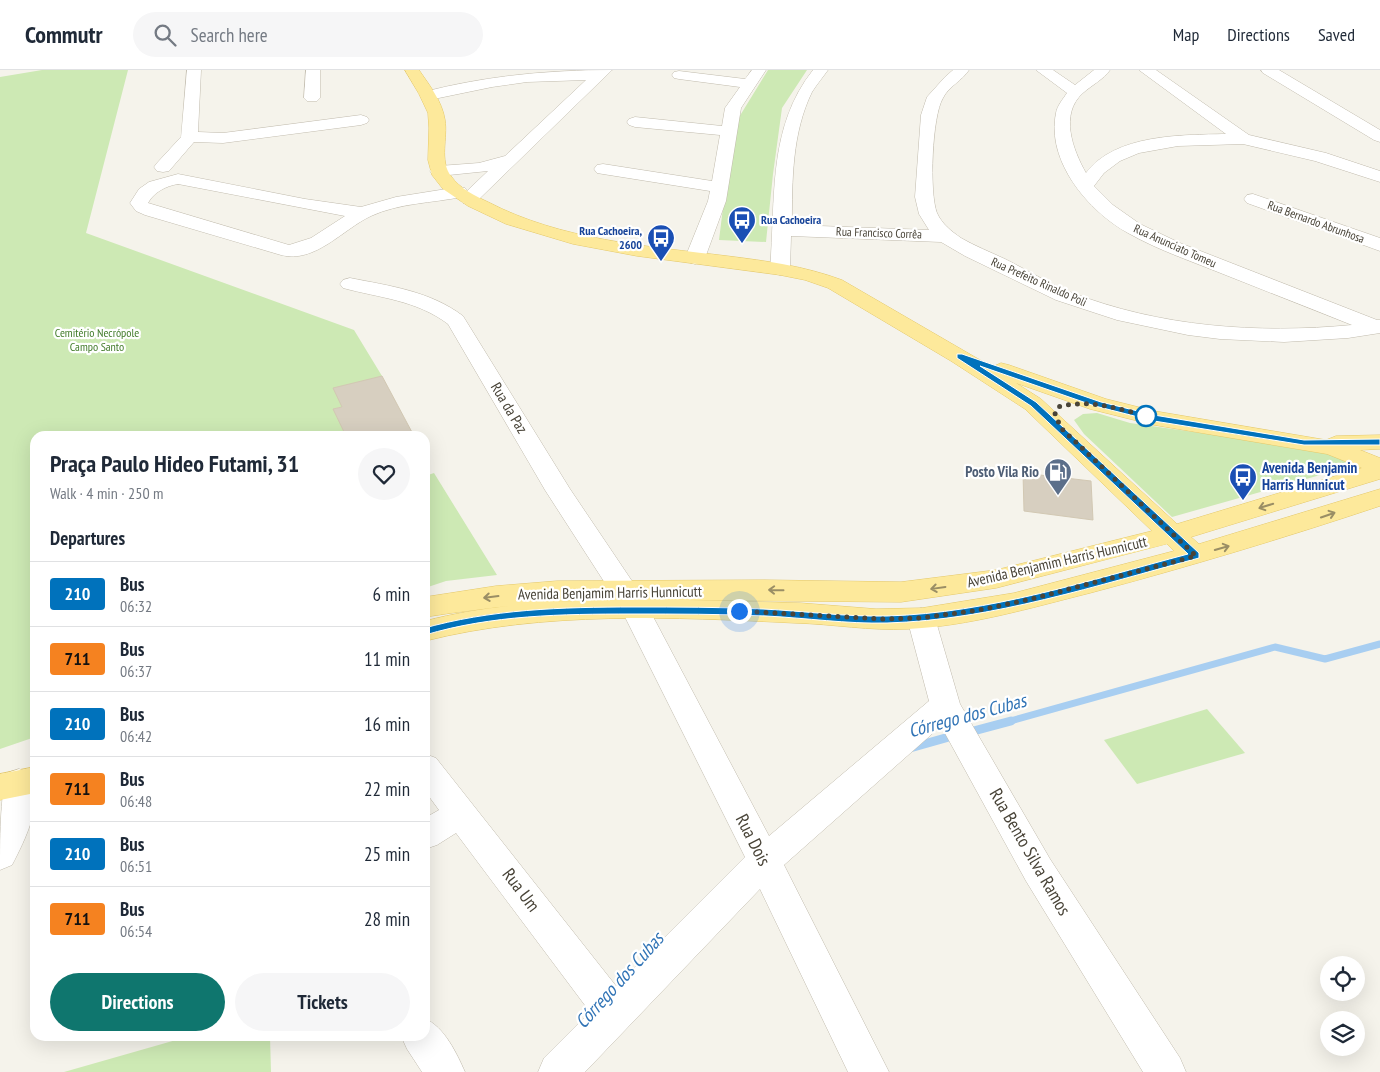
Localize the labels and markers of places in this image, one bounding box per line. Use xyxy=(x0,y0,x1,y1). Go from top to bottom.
bus stop icon: Rua Cachoeira xyxy=(727,205,757,244)
place label: Rua Cachoeira xyxy=(761,212,821,227)
place label: Rua Cachoeira, 2600 xyxy=(579,223,642,252)
bus stop icon: Rua Cachoeira, 2600 xyxy=(646,223,676,262)
unlabelled marker xyxy=(1135,405,1157,427)
fuel station icon: Posto Vila Rio xyxy=(1043,457,1073,496)
place label: Avenida Benjamin Harris Hunnicut xyxy=(1261,458,1358,494)
place label: Posto Vila Rio xyxy=(965,462,1039,481)
bus stop icon: Avenida Benjamin Harris Hunnicut xyxy=(1228,462,1258,501)

